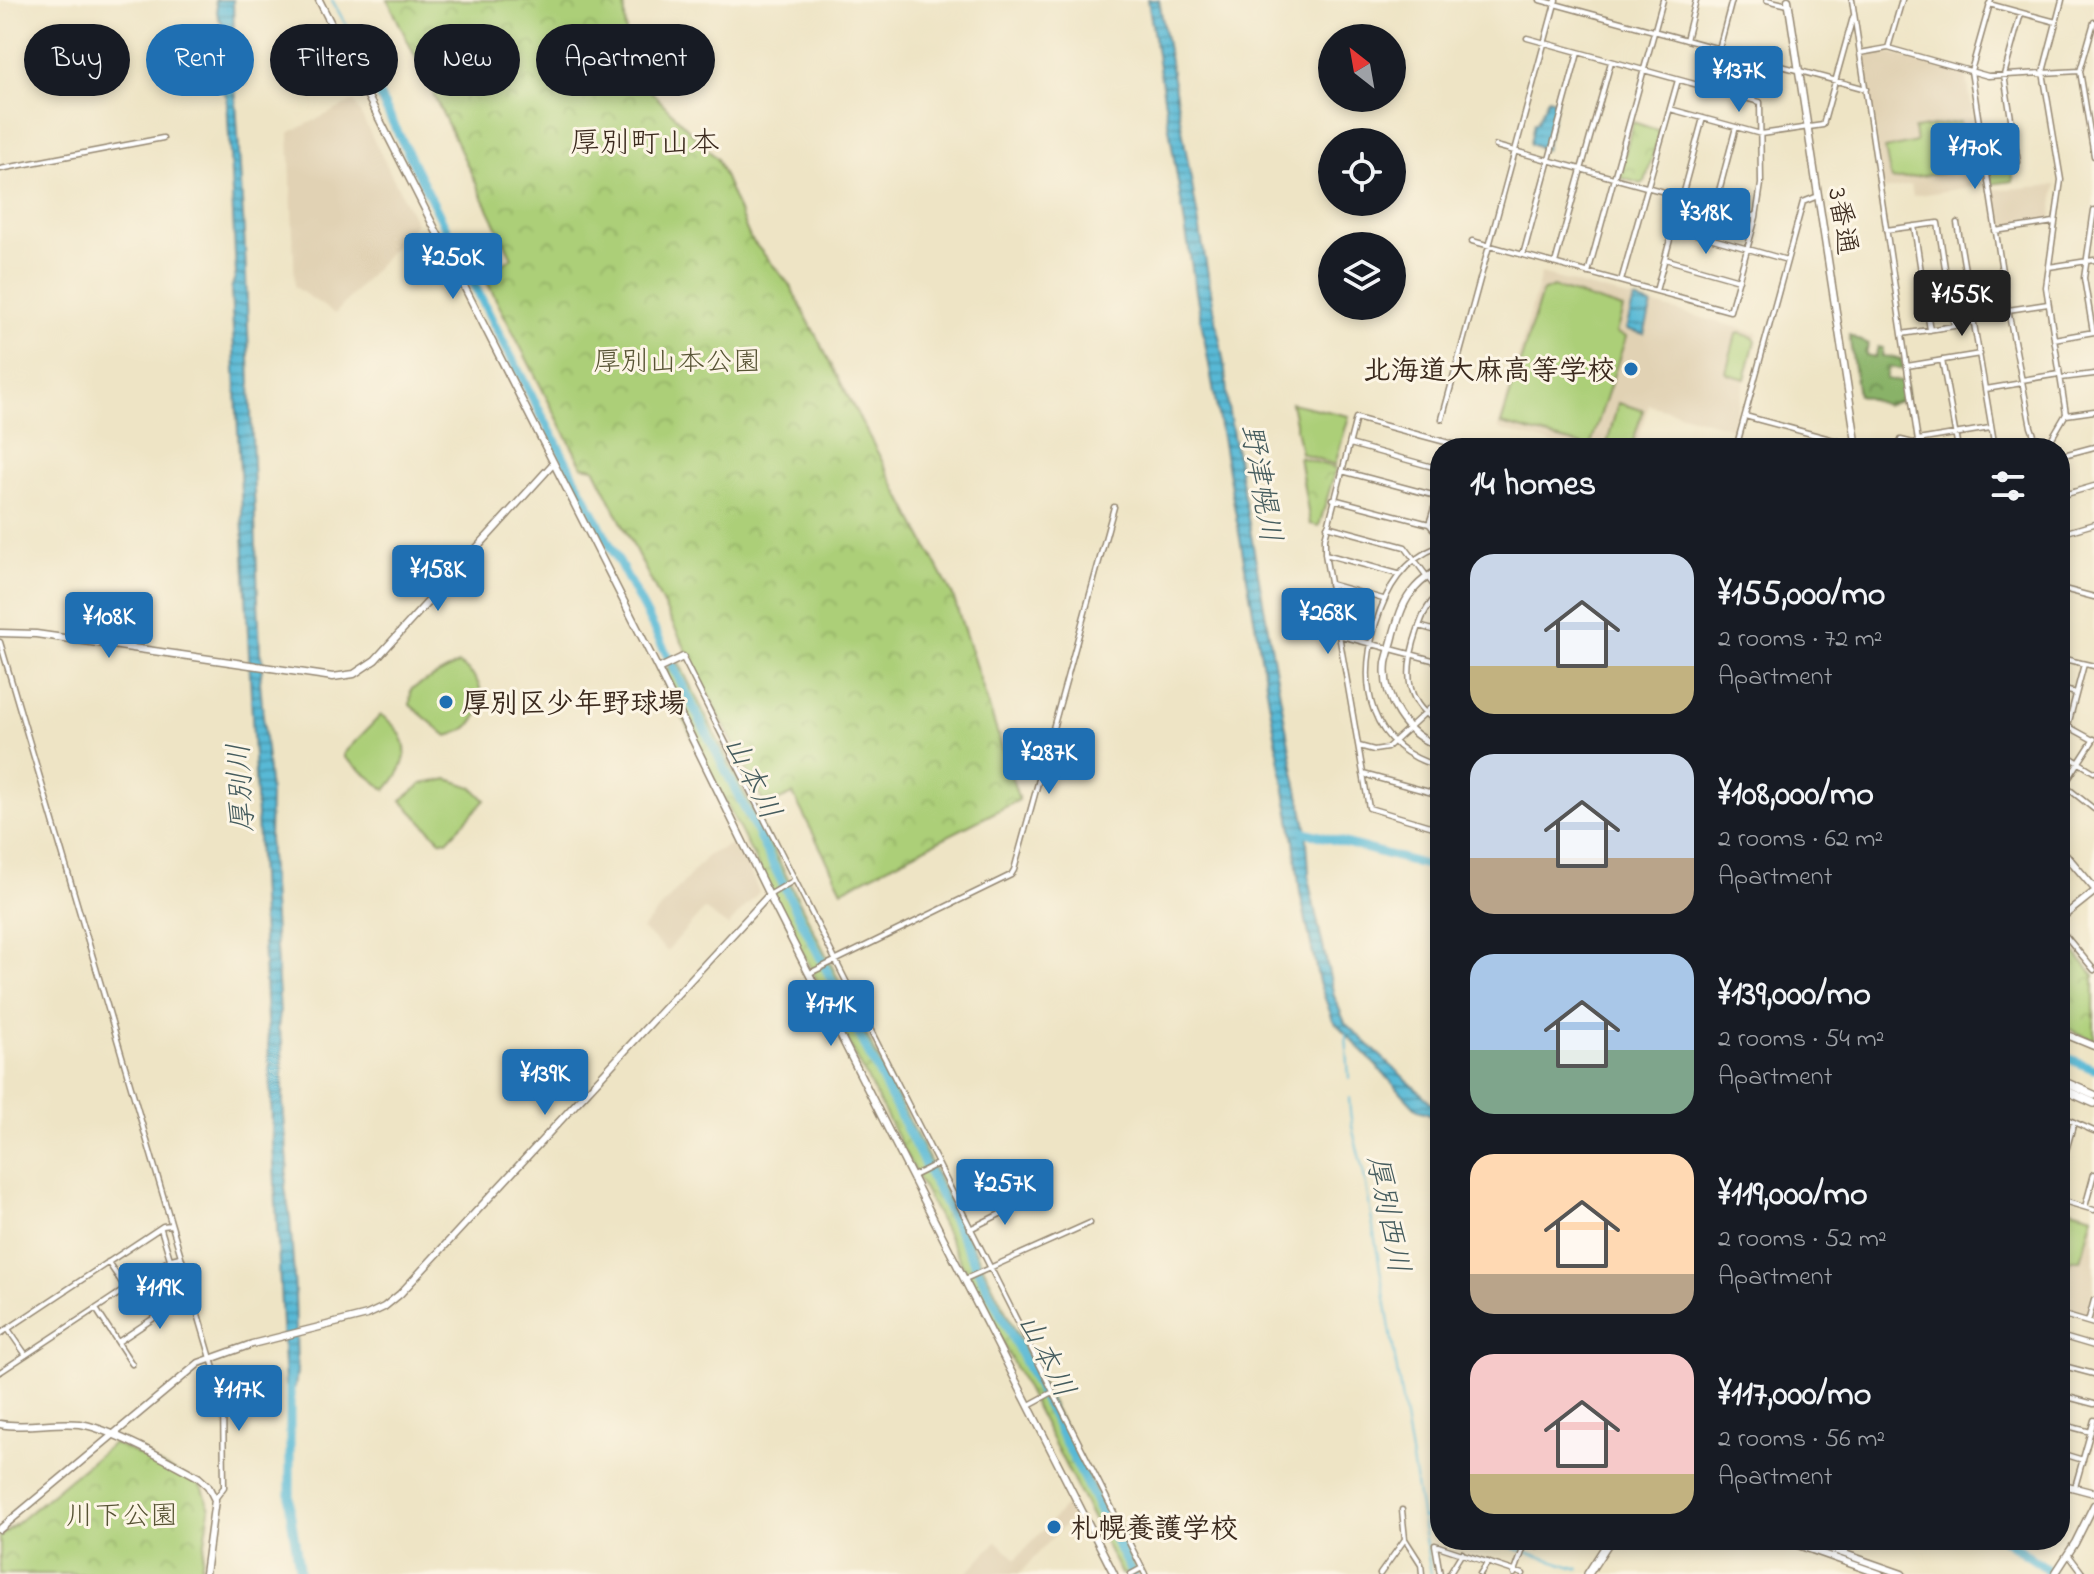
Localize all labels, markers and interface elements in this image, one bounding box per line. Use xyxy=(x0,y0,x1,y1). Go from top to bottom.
chip: Buy xyxy=(24,24,130,96)
chip: Rent xyxy=(146,24,254,96)
chip: Filters xyxy=(270,24,398,96)
chip: New xyxy=(414,24,520,96)
chip: Apartment xyxy=(536,24,715,96)
north arrow xyxy=(1318,24,1406,112)
map controls xyxy=(1318,24,1406,320)
pin: ¥137K xyxy=(1683,46,1795,114)
text: ¥137K xyxy=(1713,53,1765,91)
district label: 厚別町山本 xyxy=(570,123,720,167)
pin: ¥170K xyxy=(1919,123,2031,191)
button: locate xyxy=(1318,128,1406,216)
text: ¥170K xyxy=(1949,130,2001,168)
street label: 3番通 xyxy=(1815,185,1866,258)
pin: ¥318K xyxy=(1650,188,1762,256)
text: ¥318K xyxy=(1680,195,1732,233)
button: layers xyxy=(1318,232,1406,320)
pin: ¥250K xyxy=(397,233,509,301)
text: ¥250K xyxy=(422,240,484,278)
pin: ¥155K xyxy=(1906,270,2018,338)
text: ¥155K xyxy=(1932,277,1992,315)
park label: 厚別山本公園 xyxy=(593,343,761,384)
place label: 北海道大麻高等学校 xyxy=(1363,352,1615,393)
marker: 北海道大麻高等学校 xyxy=(1622,360,1640,378)
water label: 野津幌川 xyxy=(1227,421,1291,546)
text: 14 homes xyxy=(1470,461,1596,511)
icon: filters xyxy=(1986,464,2030,508)
pin: ¥158K xyxy=(382,545,494,613)
text: ¥158K xyxy=(410,552,466,590)
text: ¥155,000/mo xyxy=(1718,571,1885,621)
icon: home xyxy=(1534,586,1630,682)
pin: ¥268K xyxy=(1272,588,1384,656)
pin: ¥108K xyxy=(53,592,165,660)
text: ¥268K xyxy=(1300,595,1356,633)
text: ¥108K xyxy=(83,599,135,637)
text: 2 rooms · 72 m² xyxy=(1718,621,1883,659)
text: Apartment xyxy=(1718,659,1832,697)
place label: 厚別区少年野球場 xyxy=(462,685,686,726)
marker: 厚別区少年野球場 xyxy=(437,693,455,711)
water label: 山本川 xyxy=(710,728,790,828)
pin: ¥287K xyxy=(993,728,1105,796)
text: ¥287K xyxy=(1021,735,1077,773)
water label: 厚別川 xyxy=(219,742,267,834)
text: ¥108,000/mo xyxy=(1718,771,1874,821)
icon: home xyxy=(1534,786,1630,882)
text: 2 rooms · 62 m² xyxy=(1718,821,1883,859)
text: Apartment xyxy=(1718,859,1832,897)
text: ¥139,000/mo xyxy=(1718,971,1871,1021)
pin: ¥171K xyxy=(775,980,887,1048)
icon: home xyxy=(1534,986,1630,1082)
text: ¥171K xyxy=(806,987,856,1025)
text: 2 rooms · 54 m² xyxy=(1718,1021,1884,1059)
pin: ¥139K xyxy=(489,1049,601,1117)
text: ¥139K xyxy=(520,1056,570,1094)
text: Apartment xyxy=(1718,1059,1832,1097)
water label: 厚別西川 xyxy=(1353,1151,1419,1278)
pin: ¥257K xyxy=(949,1159,1061,1227)
text: ¥257K xyxy=(974,1166,1036,1204)
text: ¥119,000/mo xyxy=(1718,1171,1868,1221)
icon: home xyxy=(1534,1186,1630,1282)
text: 2 rooms · 52 m² xyxy=(1718,1221,1887,1259)
text: Apartment xyxy=(1718,1259,1832,1297)
pin: ¥119K xyxy=(104,1263,216,1331)
text: ¥119K xyxy=(136,1270,184,1308)
water label: 山本川 xyxy=(1004,1306,1084,1406)
pin: ¥117K xyxy=(183,1365,295,1433)
text: ¥117,000/mo xyxy=(1718,1371,1871,1421)
text: ¥117K xyxy=(214,1372,264,1410)
icon: home xyxy=(1534,1386,1630,1482)
text: 2 rooms · 56 m² xyxy=(1718,1421,1885,1459)
text: Apartment xyxy=(1718,1459,1832,1497)
park label: 川下公園 xyxy=(66,1497,178,1538)
place label: 札幌養護学校 xyxy=(1070,1510,1238,1551)
marker: 札幌養護学校 xyxy=(1045,1518,1063,1536)

